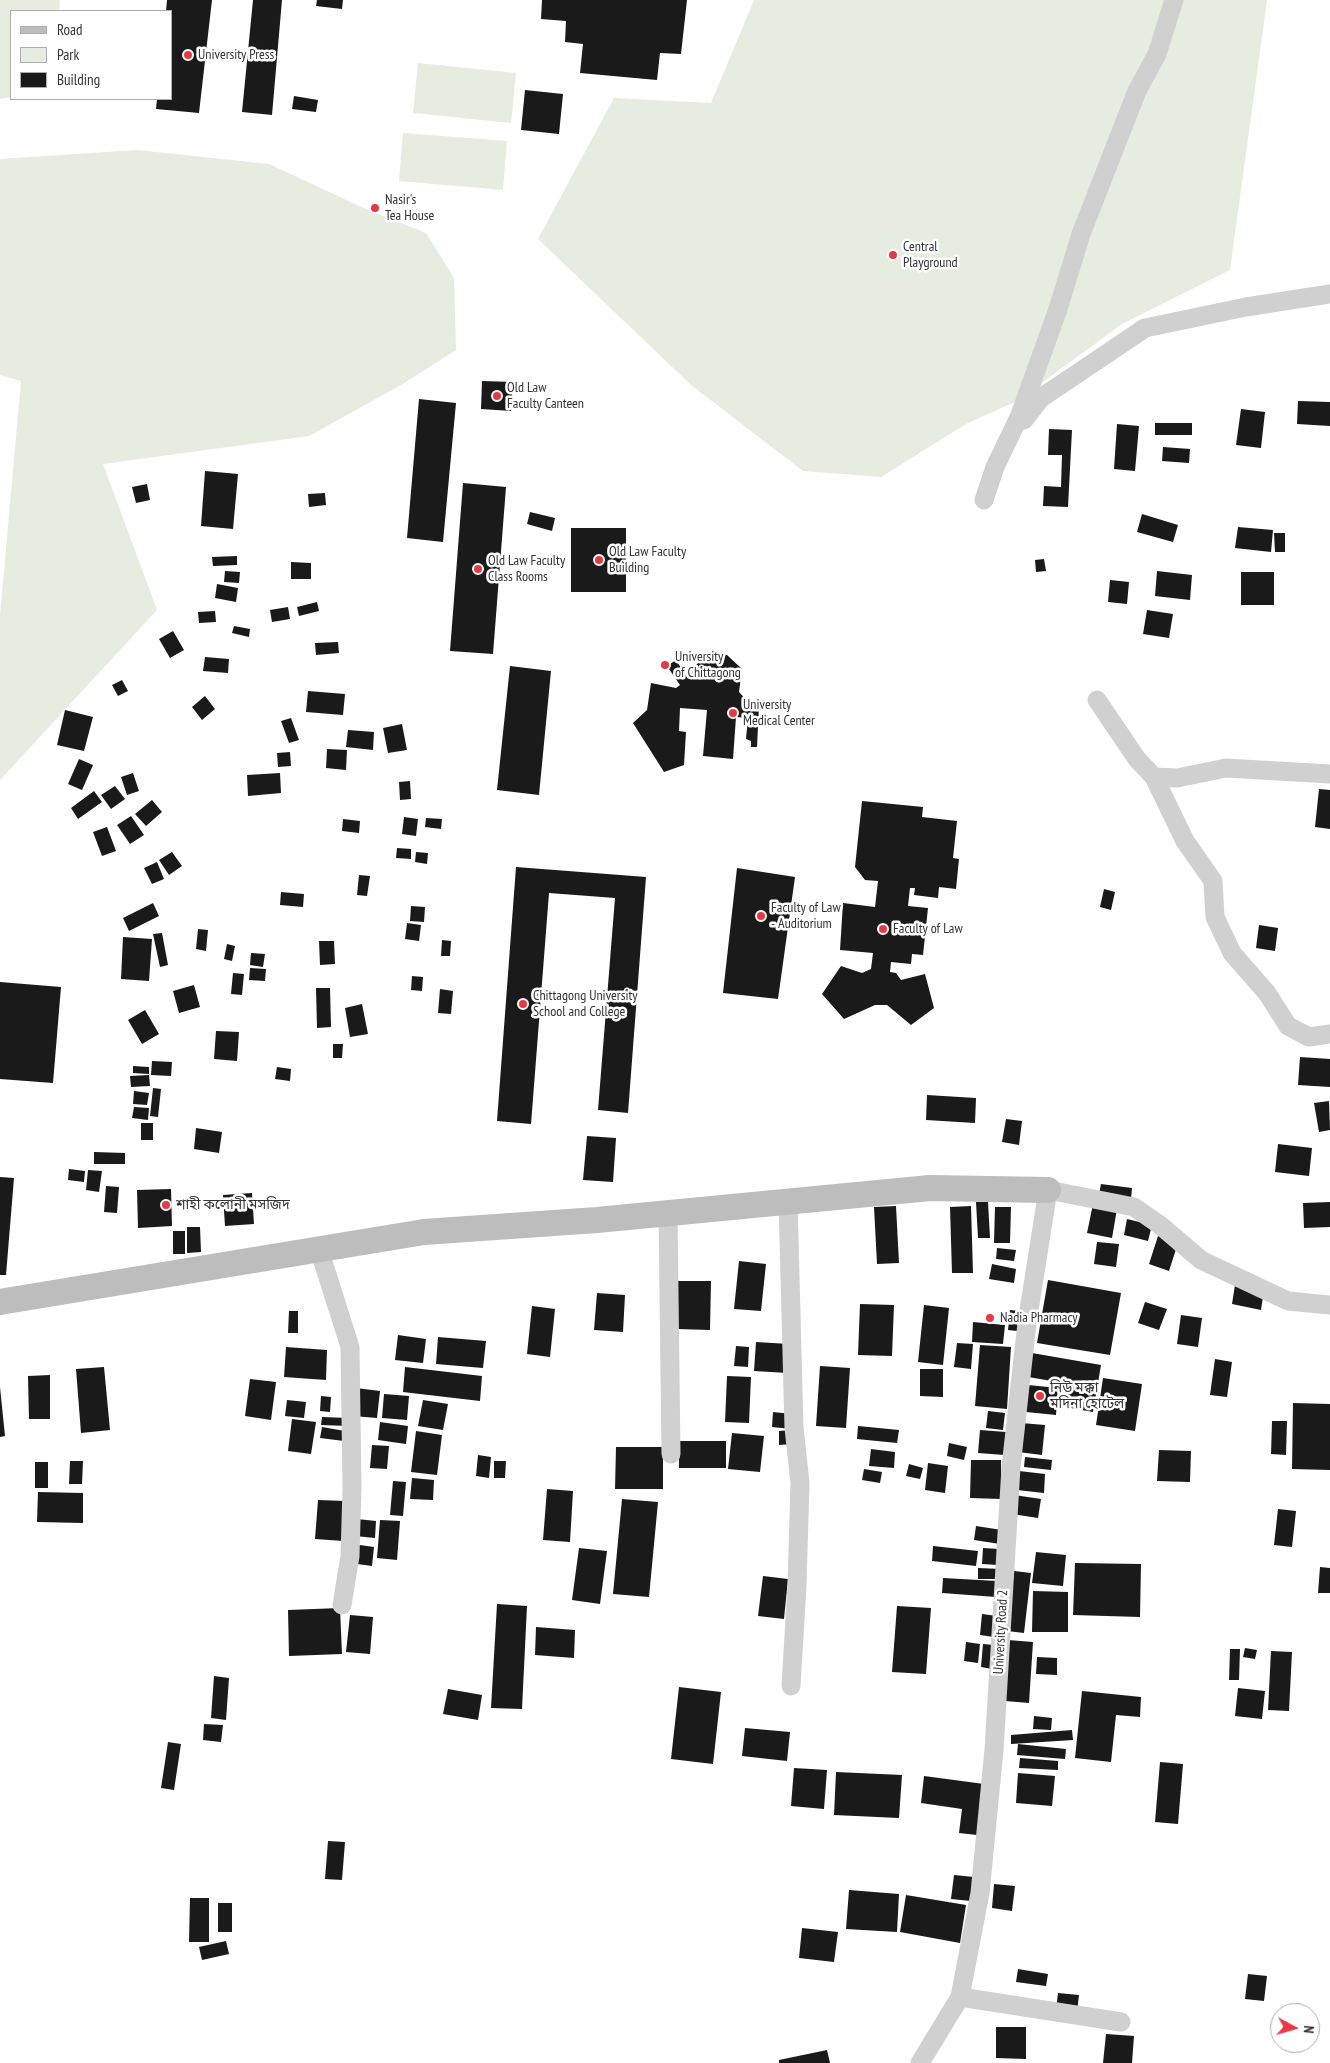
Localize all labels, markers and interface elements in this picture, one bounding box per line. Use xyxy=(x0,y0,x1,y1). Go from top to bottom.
legend xyxy=(10,10,172,100)
text: Road xyxy=(57,20,83,39)
text: Park xyxy=(57,45,79,64)
place label: University Press xyxy=(198,47,274,63)
marker: University Press xyxy=(182,49,194,61)
text: Building xyxy=(57,70,100,89)
place label: Nasir's Tea House xyxy=(385,192,434,224)
marker: Nasir's Tea House xyxy=(369,202,381,214)
place label: Central Playground xyxy=(903,239,958,272)
marker: Central Playground xyxy=(887,249,899,261)
place label: Old Law Faculty Canteen xyxy=(507,380,584,412)
marker: Old Law Faculty Canteen xyxy=(491,390,503,402)
place label: Old Law Faculty Building xyxy=(609,544,686,576)
place label: Old Law Faculty Class Rooms xyxy=(488,553,565,586)
marker: Old Law Faculty Building xyxy=(593,554,605,566)
marker: Old Law Faculty Class Rooms xyxy=(472,563,484,575)
place label: University of Chittagong xyxy=(675,649,741,682)
marker: University of Chittagong xyxy=(659,659,671,671)
place label: University Medical Center xyxy=(743,697,815,730)
marker: University Medical Center xyxy=(727,707,739,719)
place label: Faculty of Law - Auditorium xyxy=(771,900,841,932)
marker: Faculty of Law - Auditorium xyxy=(755,910,767,922)
place label: Faculty of Law xyxy=(893,921,963,937)
marker: Faculty of Law xyxy=(877,923,889,935)
place label: Chittagong University School and College xyxy=(533,988,637,1020)
marker: Chittagong University School and College xyxy=(517,998,529,1010)
place label: শাহী কলোনী মসজিদ xyxy=(176,1197,290,1213)
marker: শাহী কলোনী মসজিদ xyxy=(160,1199,172,1211)
place label: Nadia Pharmacy xyxy=(1000,1310,1078,1326)
marker: Nadia Pharmacy xyxy=(984,1312,996,1324)
place label: নিউ মক্কা মদিনা হোটেল xyxy=(1050,1380,1124,1412)
marker: নিউ মক্কা মদিনা হোটেল xyxy=(1034,1390,1046,1402)
street label: University Road 2 xyxy=(990,1589,1012,1675)
north arrow xyxy=(1270,2003,1320,2053)
text: N xyxy=(1300,2025,1318,2034)

